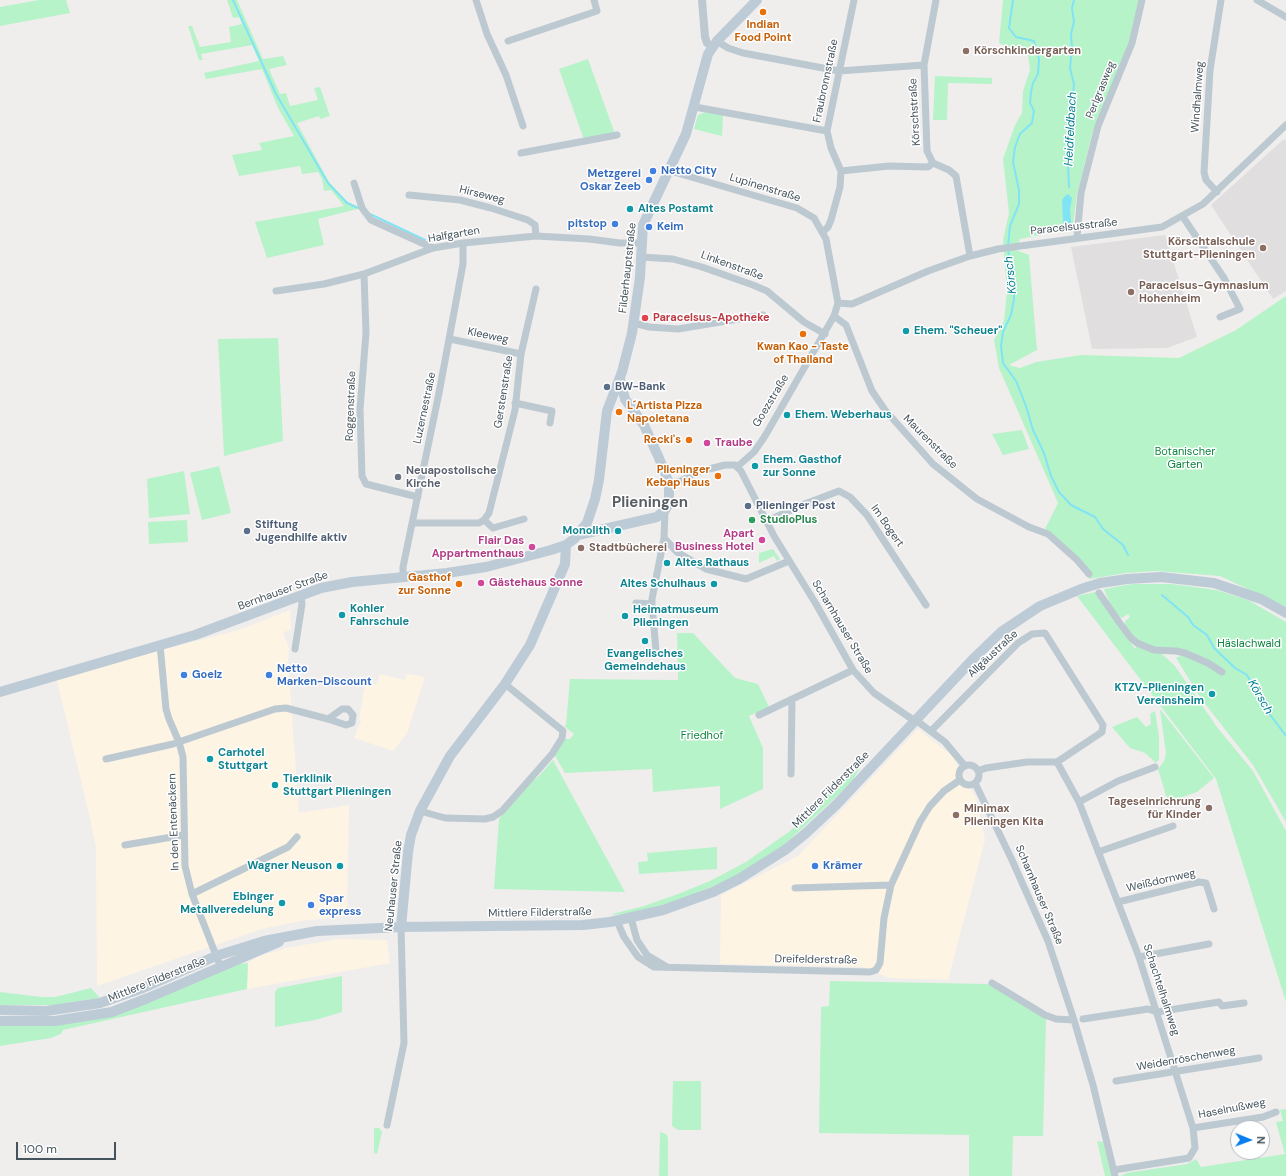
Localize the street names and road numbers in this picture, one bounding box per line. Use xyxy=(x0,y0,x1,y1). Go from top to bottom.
street label: Fraubronnstraße xyxy=(811,38,841,124)
street label: Perlgrasweg xyxy=(1083,59,1119,121)
street label: Windhalmweg xyxy=(1189,61,1207,133)
street label: Körschstraße xyxy=(907,78,923,146)
street label: Lupinenstraße xyxy=(728,171,802,205)
street label: Hirseweg xyxy=(458,183,506,207)
street label: Paracelsusstraße xyxy=(1030,216,1118,238)
street label: Filderhauptstraße xyxy=(617,222,639,314)
street label: Halfgarten xyxy=(427,224,481,246)
street label: Linkenstraße xyxy=(699,249,765,283)
street label: Kleeweg xyxy=(466,325,510,347)
street label: Gerstenstraße xyxy=(492,355,516,429)
street label: Roggenstraße xyxy=(343,371,359,441)
street label: Luzernestraße xyxy=(411,371,439,445)
street label: Goezstraße xyxy=(750,372,792,430)
street label: Maurenstraße xyxy=(900,412,960,472)
street label: Im Bogert xyxy=(868,502,906,550)
street label: Bernhauser Straße xyxy=(236,569,330,613)
street label: Scharnhauser Straße xyxy=(809,578,875,676)
street label: Allgäustraße xyxy=(965,627,1021,681)
street label: Mittlere Filderstraße xyxy=(790,749,872,831)
street label: In den Entenäckern xyxy=(166,773,182,871)
street label: Neuhauser Straße xyxy=(383,840,405,932)
street label: Scharnhauser Straße xyxy=(1012,843,1066,947)
street label: Weißdornweg xyxy=(1125,867,1197,895)
street label: Mittlere Filderstraße xyxy=(488,905,592,921)
street label: Schachtelhalmweg xyxy=(1140,943,1182,1037)
street label: Dreifelderstraße xyxy=(775,953,857,967)
street label: Mittlere Filderstraße xyxy=(107,955,207,1005)
street label: Weidenröschenweg xyxy=(1136,1044,1236,1074)
street label: Haselnußweg xyxy=(1197,1096,1267,1122)

